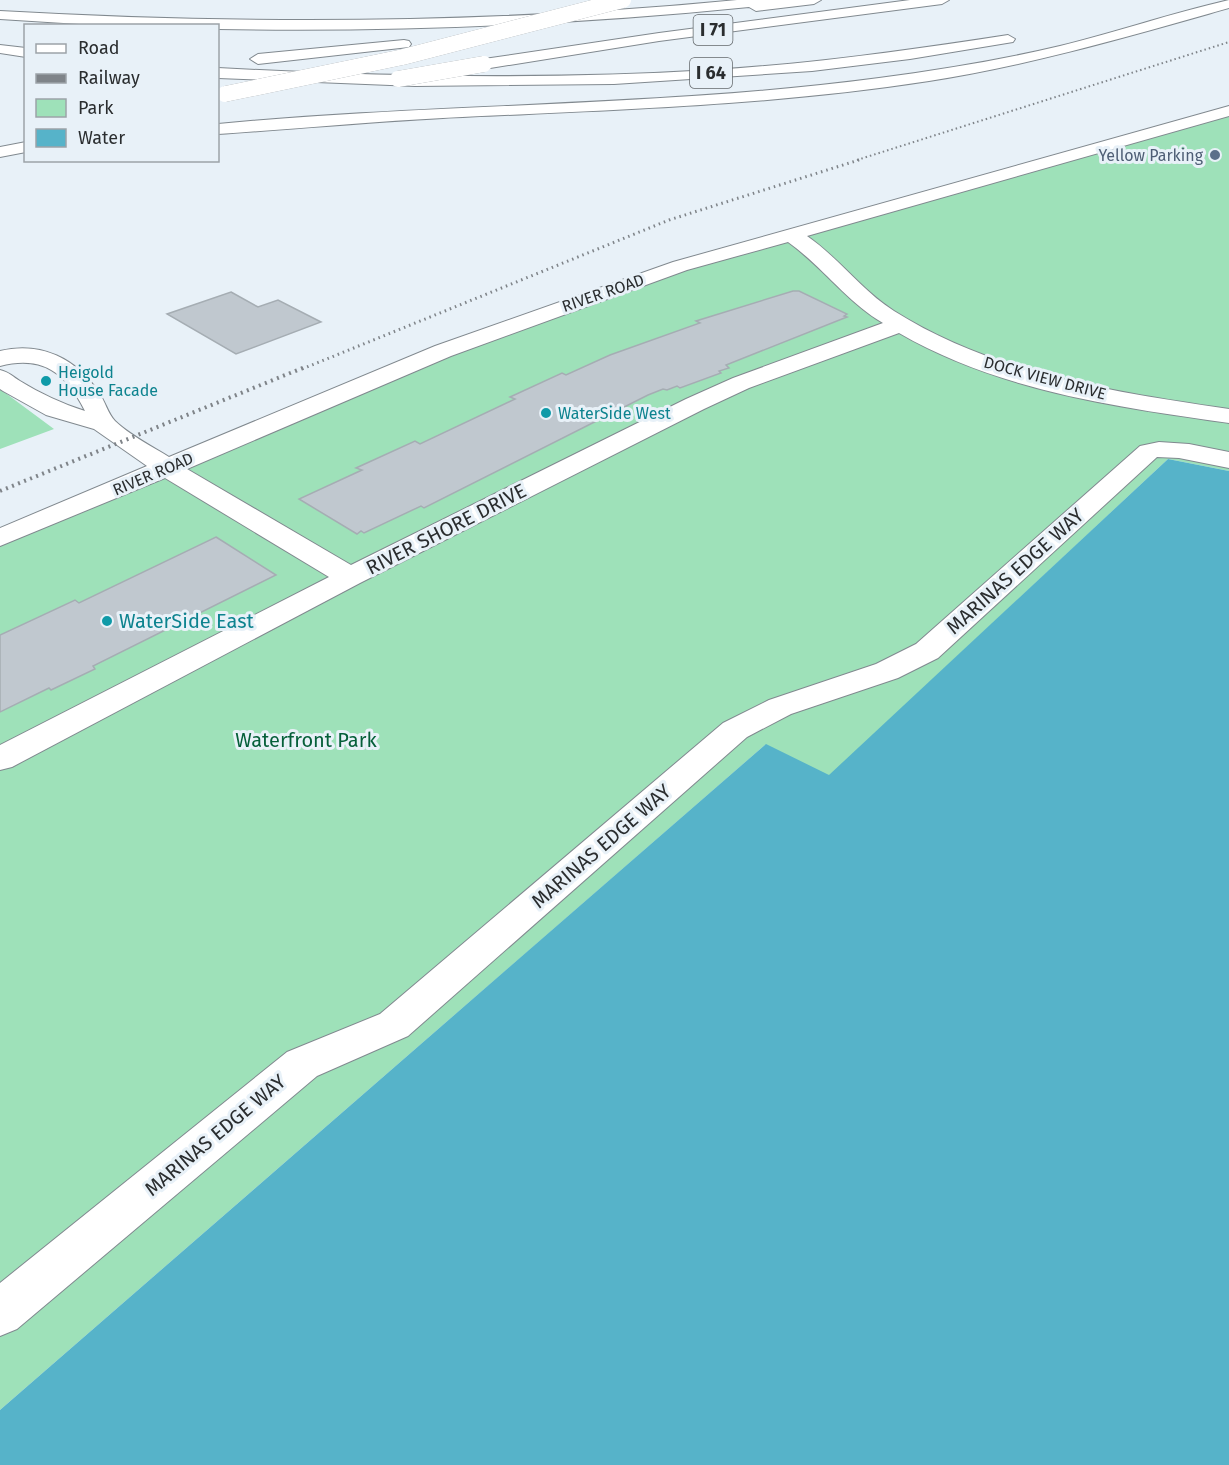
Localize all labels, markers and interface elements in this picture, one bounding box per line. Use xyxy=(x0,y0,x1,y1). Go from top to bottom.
road number: I 71 xyxy=(694,15,732,45)
legend xyxy=(24,24,219,162)
text: Road xyxy=(78,37,120,59)
road number: I 64 xyxy=(690,58,732,88)
text: Railway xyxy=(78,67,140,89)
text: Park xyxy=(78,97,114,119)
text: Water xyxy=(78,127,125,149)
place label: Yellow Parking xyxy=(1098,146,1204,165)
marker: Yellow Parking xyxy=(1208,148,1222,162)
street label: RIVER ROAD xyxy=(559,270,647,316)
street label: DOCK VIEW DRIVE xyxy=(982,353,1108,403)
place label: Heigold House Facade xyxy=(58,363,158,400)
marker: Heigold House Facade xyxy=(39,374,53,388)
place label: WaterSide West xyxy=(558,404,671,423)
marker: WaterSide West xyxy=(539,406,553,420)
street label: RIVER ROAD xyxy=(110,449,196,499)
street label: RIVER SHORE DRIVE xyxy=(362,478,530,580)
street label: MARINAS EDGE WAY xyxy=(941,503,1089,639)
place label: WaterSide East xyxy=(119,609,255,633)
marker: WaterSide East xyxy=(100,614,114,628)
park label: Waterfront Park xyxy=(235,728,377,752)
street label: MARINAS EDGE WAY xyxy=(527,779,675,913)
street label: MARINAS EDGE WAY xyxy=(140,1069,290,1201)

